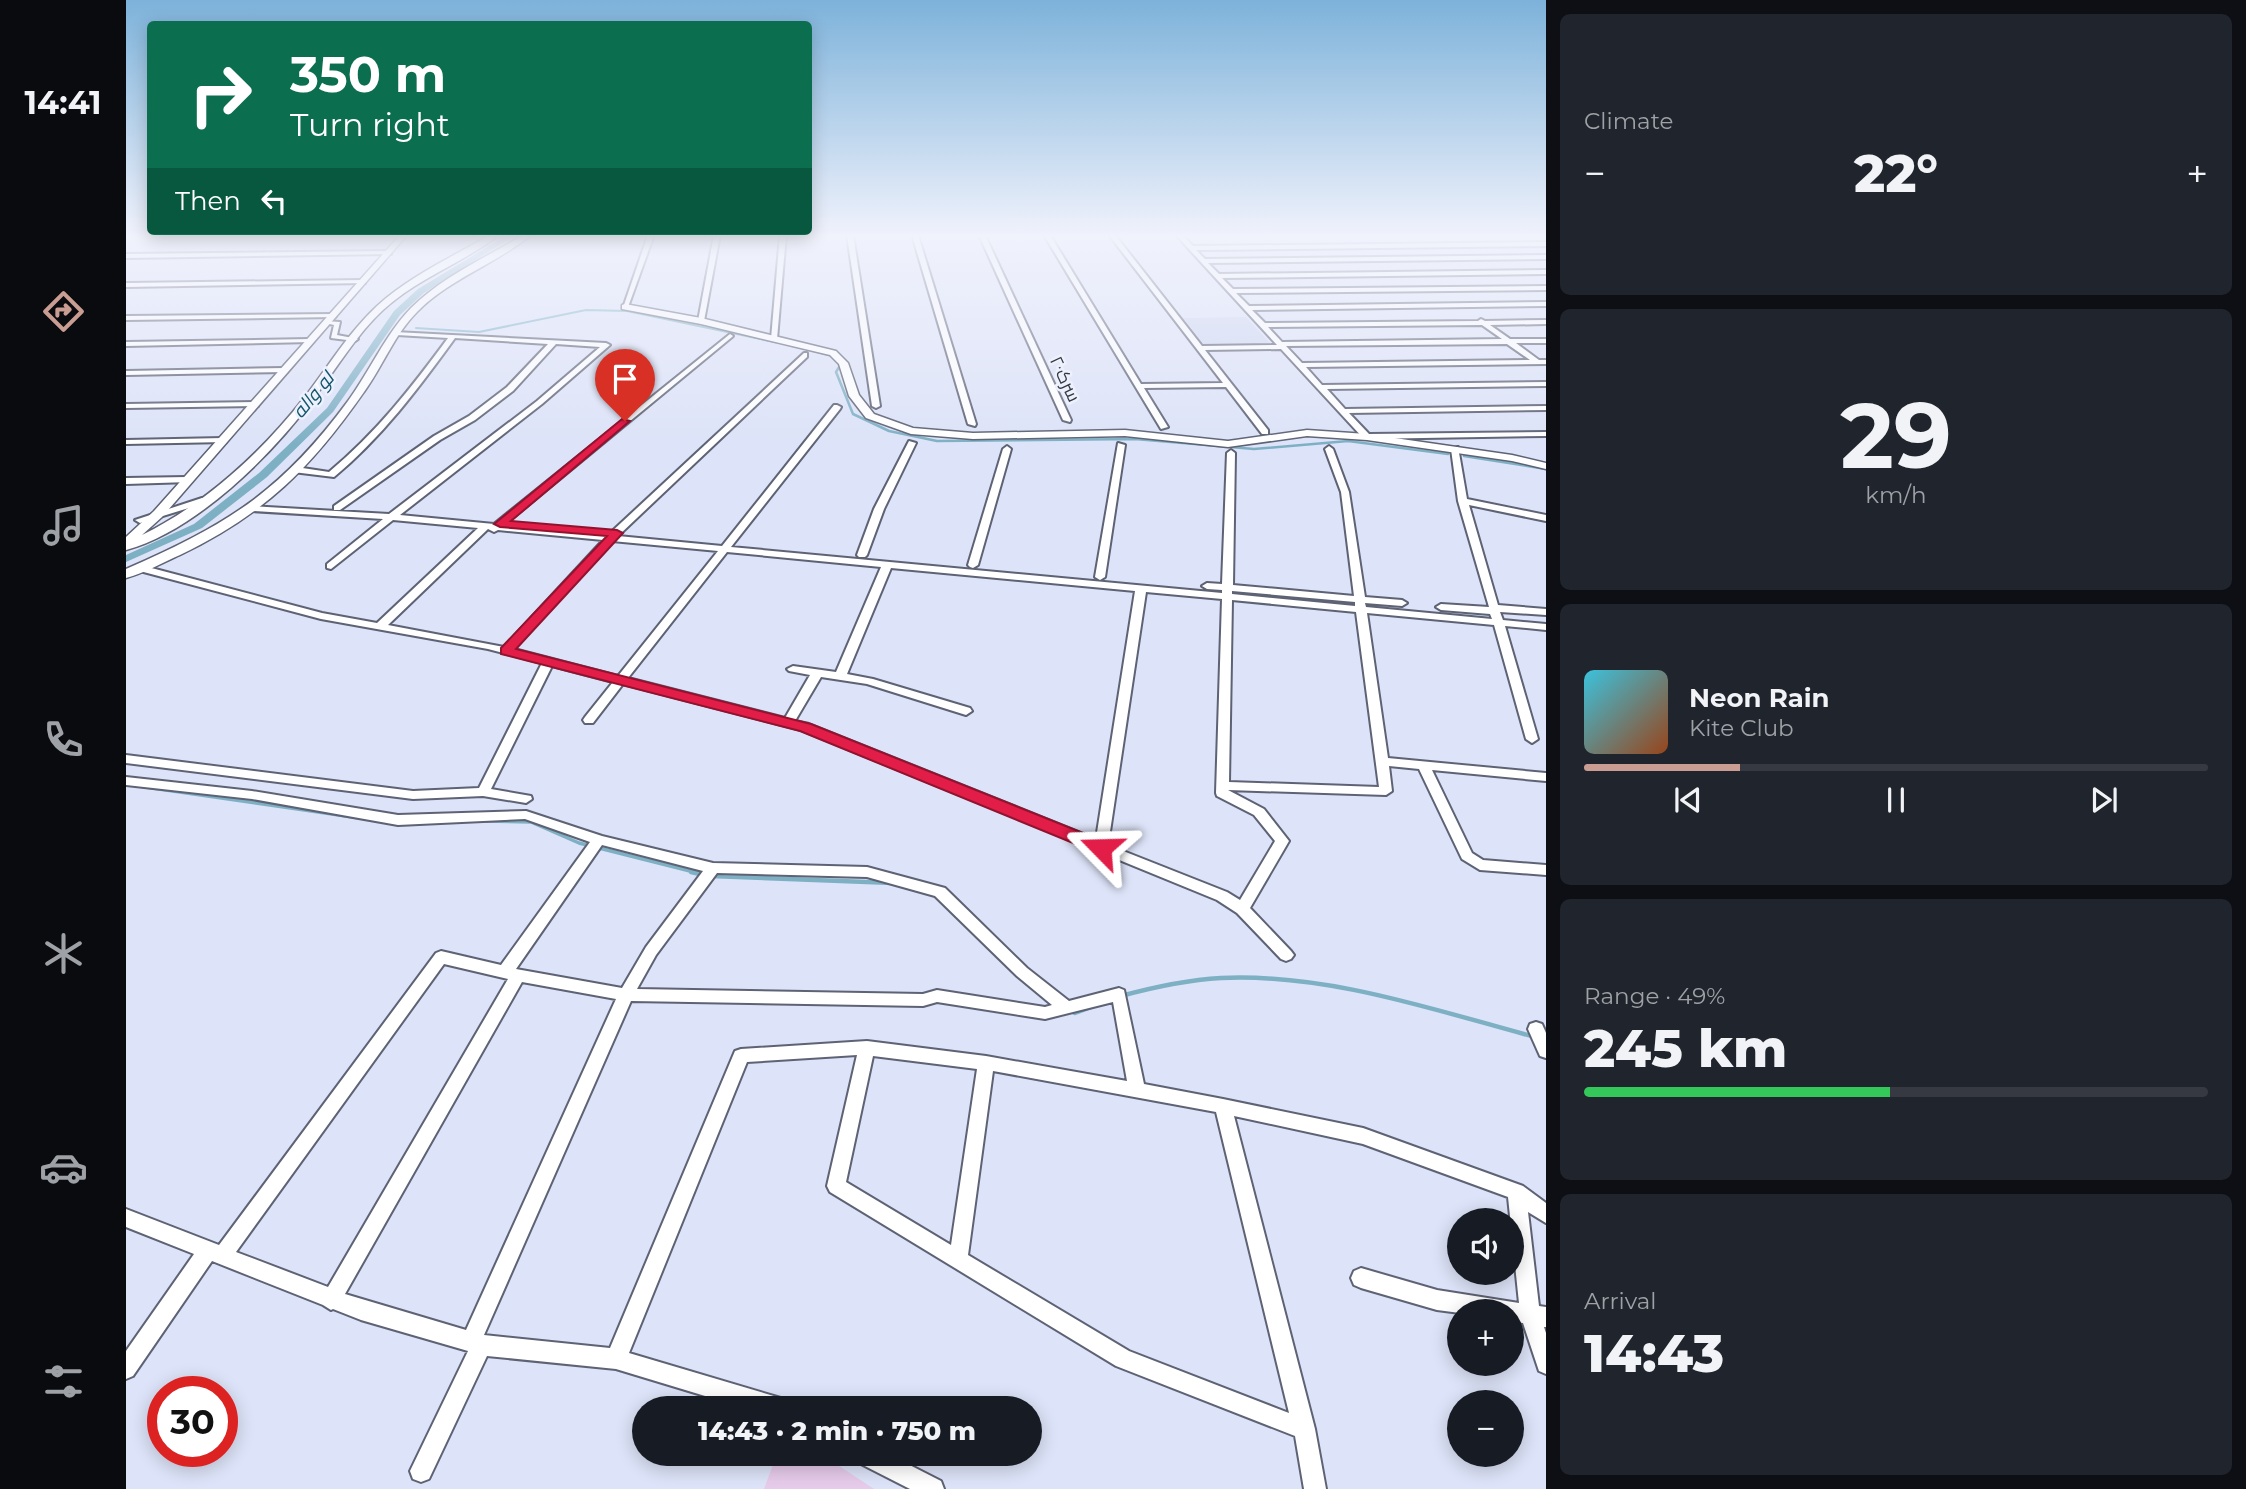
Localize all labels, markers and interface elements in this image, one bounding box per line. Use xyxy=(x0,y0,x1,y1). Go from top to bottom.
text: 350 m xyxy=(290,45,446,104)
icon: right xyxy=(175,49,266,140)
text: 14:41 xyxy=(24,83,102,122)
text: Turn right xyxy=(290,105,450,144)
text: Climate xyxy=(1584,107,1673,135)
text: 22° xyxy=(1854,142,1938,205)
text: − xyxy=(1584,150,1606,197)
text: + xyxy=(2186,150,2208,197)
icon: left xyxy=(255,182,293,220)
text: Then xyxy=(175,185,241,217)
icon: directions xyxy=(39,287,88,336)
pin xyxy=(595,349,655,421)
street label: سرک۲۰ xyxy=(1045,353,1085,405)
icon: arrive xyxy=(606,360,644,398)
water label: لو واله xyxy=(287,365,341,423)
text: 29 xyxy=(1840,380,1952,491)
text: km/h xyxy=(1865,481,1927,509)
icon: music xyxy=(39,501,88,550)
text: Neon Rain xyxy=(1689,682,1830,714)
text: Kite Club xyxy=(1689,714,1794,742)
icon: phone xyxy=(39,715,88,764)
icon: previous xyxy=(1669,781,1707,819)
icon: pause xyxy=(1877,781,1915,819)
icon: next xyxy=(2085,781,2123,819)
position arrow xyxy=(1064,811,1138,885)
icon: climate xyxy=(39,929,88,978)
text: Range · 49% xyxy=(1584,982,1725,1010)
text: 245 km xyxy=(1584,1017,1787,1080)
icon: car xyxy=(39,1143,88,1192)
map controls xyxy=(1447,1208,1524,1467)
button: sound xyxy=(1447,1208,1524,1285)
text: Arrival xyxy=(1584,1287,1657,1315)
button: + xyxy=(1447,1299,1524,1376)
text: 14:43 xyxy=(1584,1322,1724,1385)
icon: filters xyxy=(39,1357,88,1406)
speed limit sign: 30 xyxy=(147,1376,238,1467)
button: − xyxy=(1447,1390,1524,1467)
text: 14:43 · 2 min · 750 m xyxy=(698,1415,976,1447)

